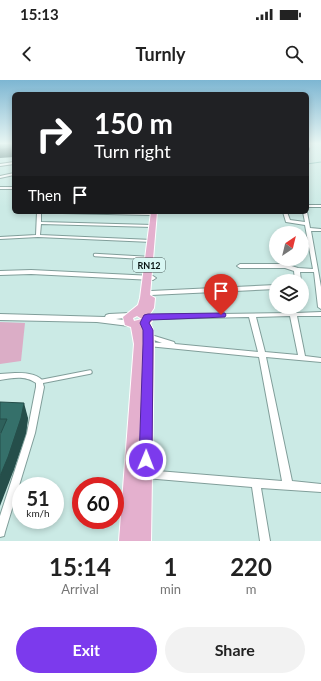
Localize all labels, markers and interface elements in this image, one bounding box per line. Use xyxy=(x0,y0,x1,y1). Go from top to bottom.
text: 15:13 xyxy=(20,5,59,23)
icon: back xyxy=(16,43,38,65)
text: Turnly xyxy=(135,43,186,65)
icon: search xyxy=(283,43,305,65)
text: 150 m xyxy=(94,106,173,140)
icon: right xyxy=(28,108,80,160)
text: Turn right xyxy=(94,140,171,162)
icon: arrive xyxy=(69,184,91,206)
text: Then xyxy=(28,186,61,204)
north arrow xyxy=(269,226,309,266)
map controls xyxy=(269,226,309,314)
road number: RN12 xyxy=(133,258,165,272)
pin xyxy=(204,274,238,315)
button: layers xyxy=(269,274,309,314)
icon: arrive xyxy=(210,280,232,302)
position arrow xyxy=(125,439,167,481)
speed limit sign: 60 xyxy=(72,477,124,529)
text: 51 xyxy=(26,486,50,510)
text: km/h xyxy=(26,507,50,519)
text: 15:14 xyxy=(49,552,111,581)
text: 1 xyxy=(164,552,178,581)
text: 220 xyxy=(230,552,272,581)
text: Arrival xyxy=(61,581,99,597)
text: min xyxy=(160,581,181,597)
text: m xyxy=(246,581,256,597)
button: Exit xyxy=(16,627,157,673)
button: Share xyxy=(165,627,305,673)

